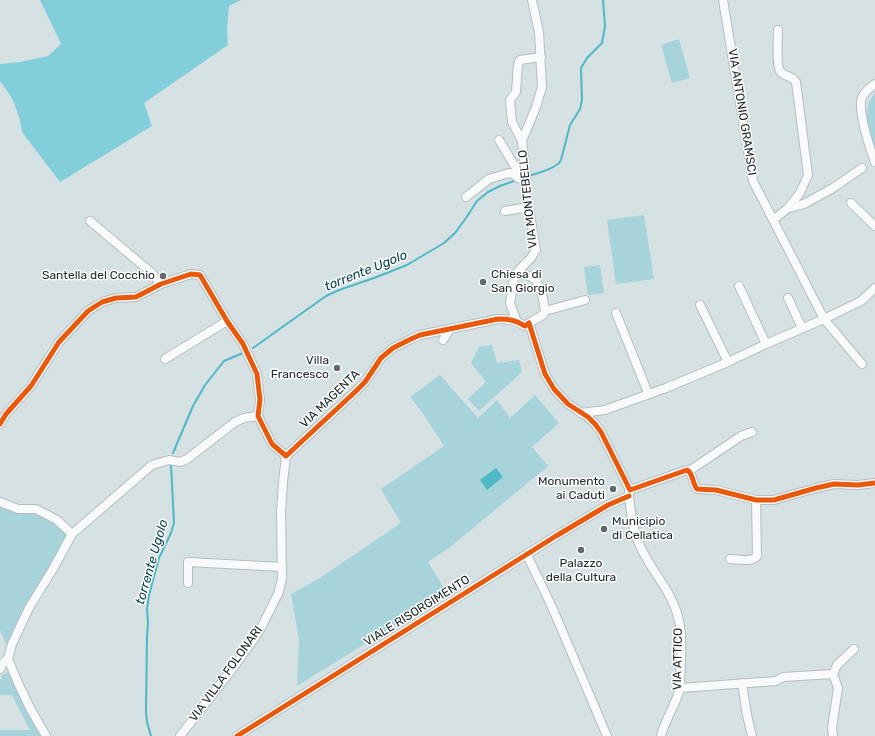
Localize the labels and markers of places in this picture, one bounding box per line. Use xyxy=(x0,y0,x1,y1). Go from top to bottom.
place label: Chiesa di San Giorgio xyxy=(491,268,555,296)
place label: Santella del Cocchio xyxy=(42,269,155,283)
marker: Santella del Cocchio xyxy=(158,271,168,281)
marker: Chiesa di San Giorgio xyxy=(478,277,488,287)
place label: Villa Francesco xyxy=(271,354,329,382)
marker: Villa Francesco xyxy=(332,363,342,373)
place label: Monumento ai Caduti xyxy=(538,475,605,503)
marker: Monumento ai Caduti xyxy=(608,484,618,494)
place label: Municipio di Cellatica xyxy=(612,515,673,543)
marker: Municipio di Cellatica xyxy=(599,524,609,534)
marker: Palazzo della Cultura xyxy=(576,545,586,555)
place label: Palazzo della Cultura xyxy=(546,557,616,585)

